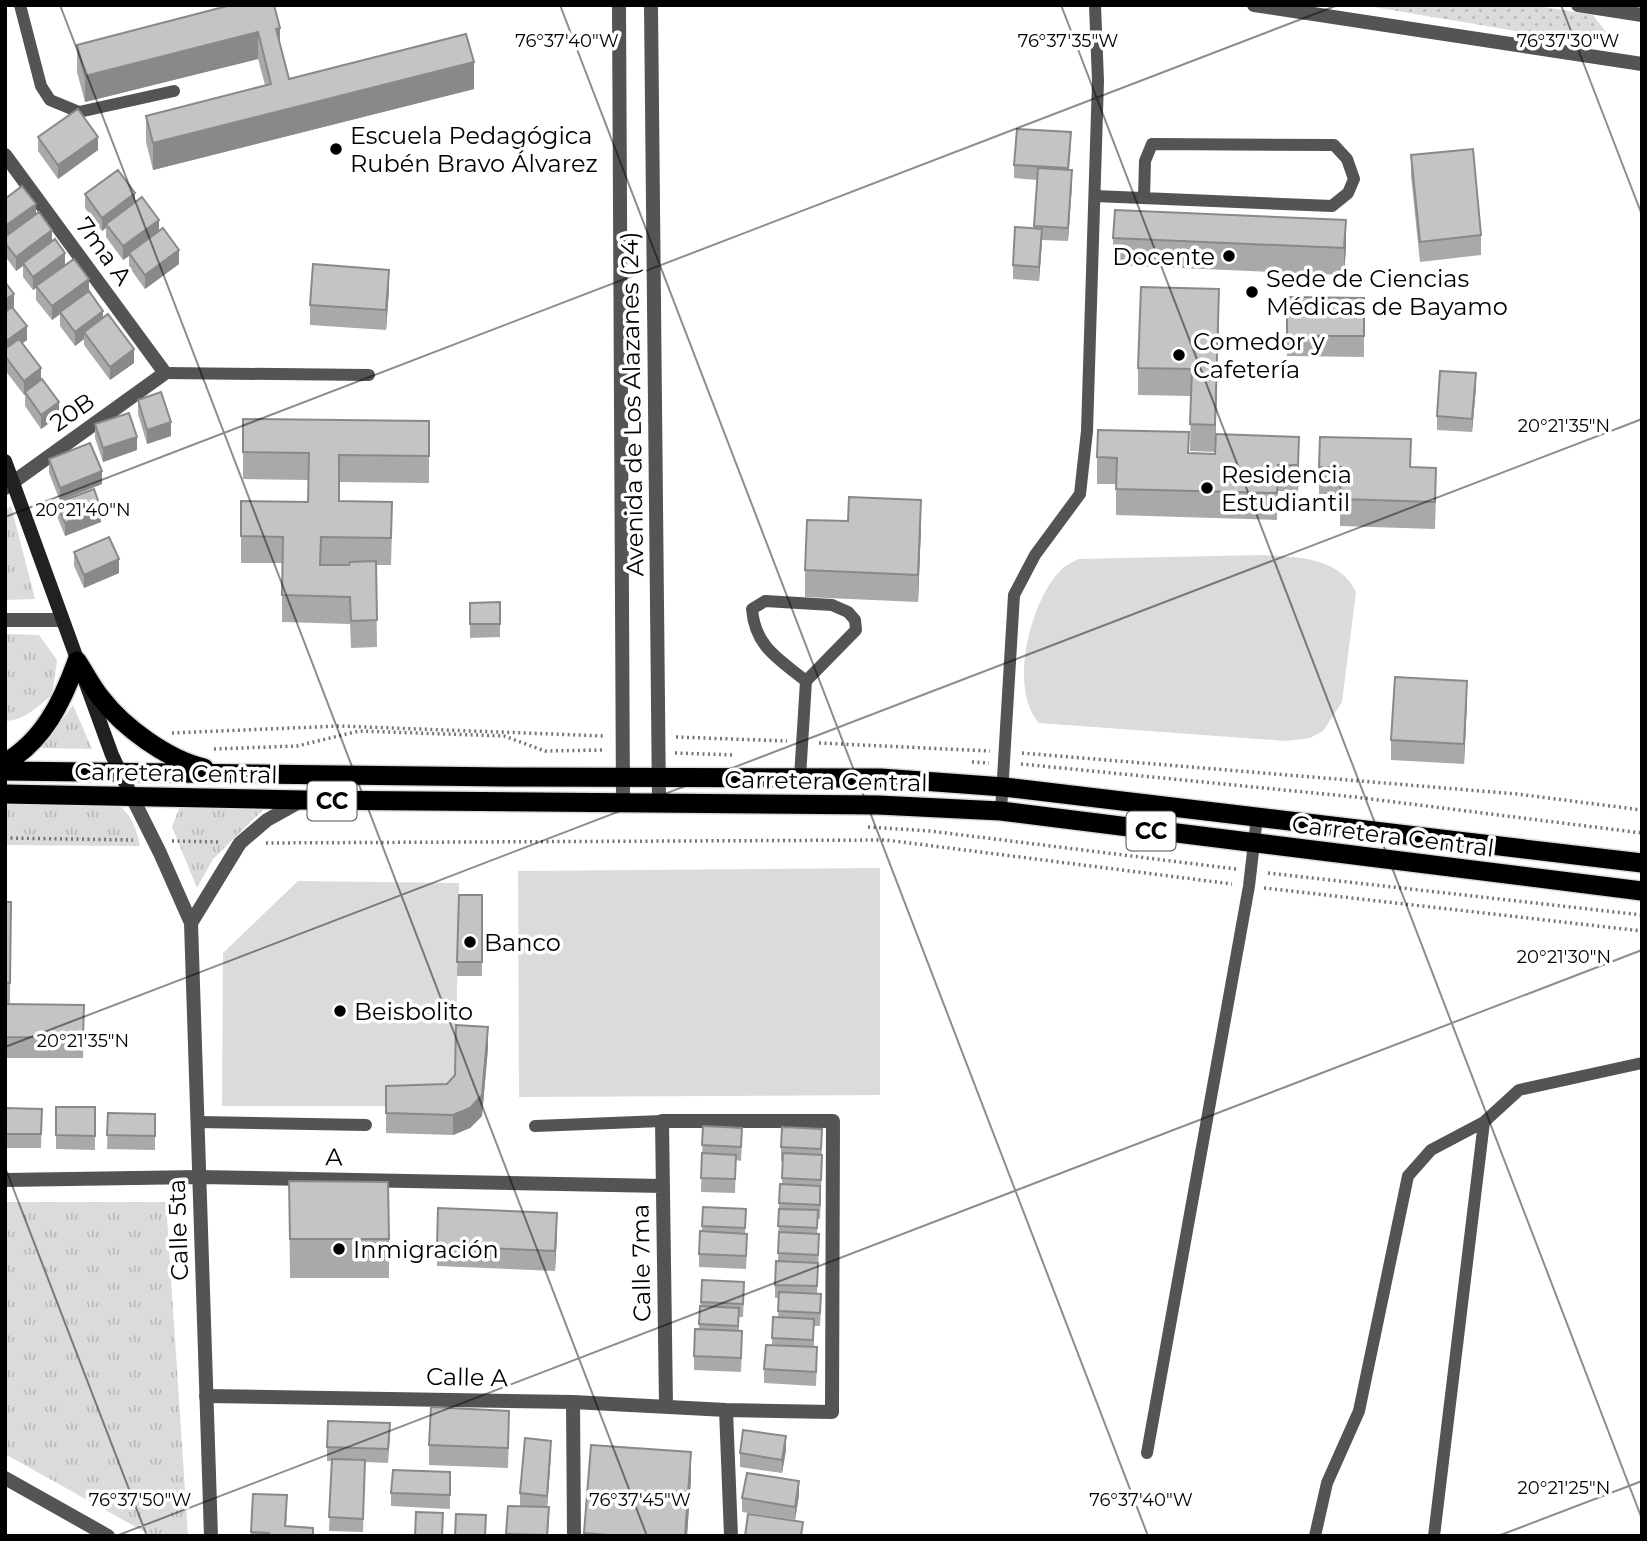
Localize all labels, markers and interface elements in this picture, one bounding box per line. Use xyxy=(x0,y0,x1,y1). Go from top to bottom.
text: 76°37'40"W xyxy=(515,30,619,52)
text: 76°37'35"W xyxy=(1018,30,1118,52)
text: 76°37'30"W xyxy=(1517,30,1619,52)
place label: Escuela Pedagógica Rubén Bravo Álvarez xyxy=(350,121,598,178)
marker: Escuela Pedagógica Rubén Bravo Álvarez xyxy=(328,141,344,157)
street label: 7ma A xyxy=(70,211,139,291)
street label: Avenida de Los Alazanes (24) xyxy=(614,231,650,577)
place label: Docente xyxy=(1112,242,1215,271)
marker: Docente xyxy=(1221,248,1237,264)
place label: Sede de Ciencias Médicas de Bayamo xyxy=(1266,264,1508,321)
marker: Sede de Ciencias Médicas de Bayamo xyxy=(1244,284,1260,300)
place label: Comedor y Cafetería xyxy=(1193,327,1325,384)
marker: Comedor y Cafetería xyxy=(1171,347,1187,363)
street label: 20B xyxy=(44,386,100,438)
text: 20°21'35"N xyxy=(1518,415,1610,437)
place label: Residencia Estudiantil xyxy=(1221,460,1352,517)
marker: Residencia Estudiantil xyxy=(1199,480,1215,496)
text: 20°21'40"N xyxy=(35,499,131,521)
street label: Carretera Central xyxy=(74,757,278,789)
street label: Carretera Central xyxy=(724,765,928,797)
road number: CC xyxy=(308,782,356,820)
street label: Carretera Central xyxy=(1290,809,1496,863)
road number: CC xyxy=(1126,811,1176,850)
place label: Banco xyxy=(484,928,561,957)
marker: Banco xyxy=(462,934,478,950)
text: 20°21'30"N xyxy=(1517,946,1611,968)
place label: Beisbolito xyxy=(354,997,473,1026)
marker: Beisbolito xyxy=(332,1003,348,1019)
text: 20°21'35"N xyxy=(37,1030,129,1052)
street label: A xyxy=(325,1142,344,1172)
street label: Calle 5ta xyxy=(162,1179,194,1281)
street label: Calle 7ma xyxy=(625,1204,657,1322)
place label: Inmigración xyxy=(353,1235,499,1264)
marker: Inmigración xyxy=(331,1241,347,1257)
street label: Calle A xyxy=(426,1362,509,1392)
text: 20°21'25"N xyxy=(1518,1477,1610,1499)
text: 76°37'50"W xyxy=(89,1489,191,1511)
text: 76°37'45"W xyxy=(589,1489,691,1511)
text: 76°37'40"W xyxy=(1089,1489,1193,1511)

